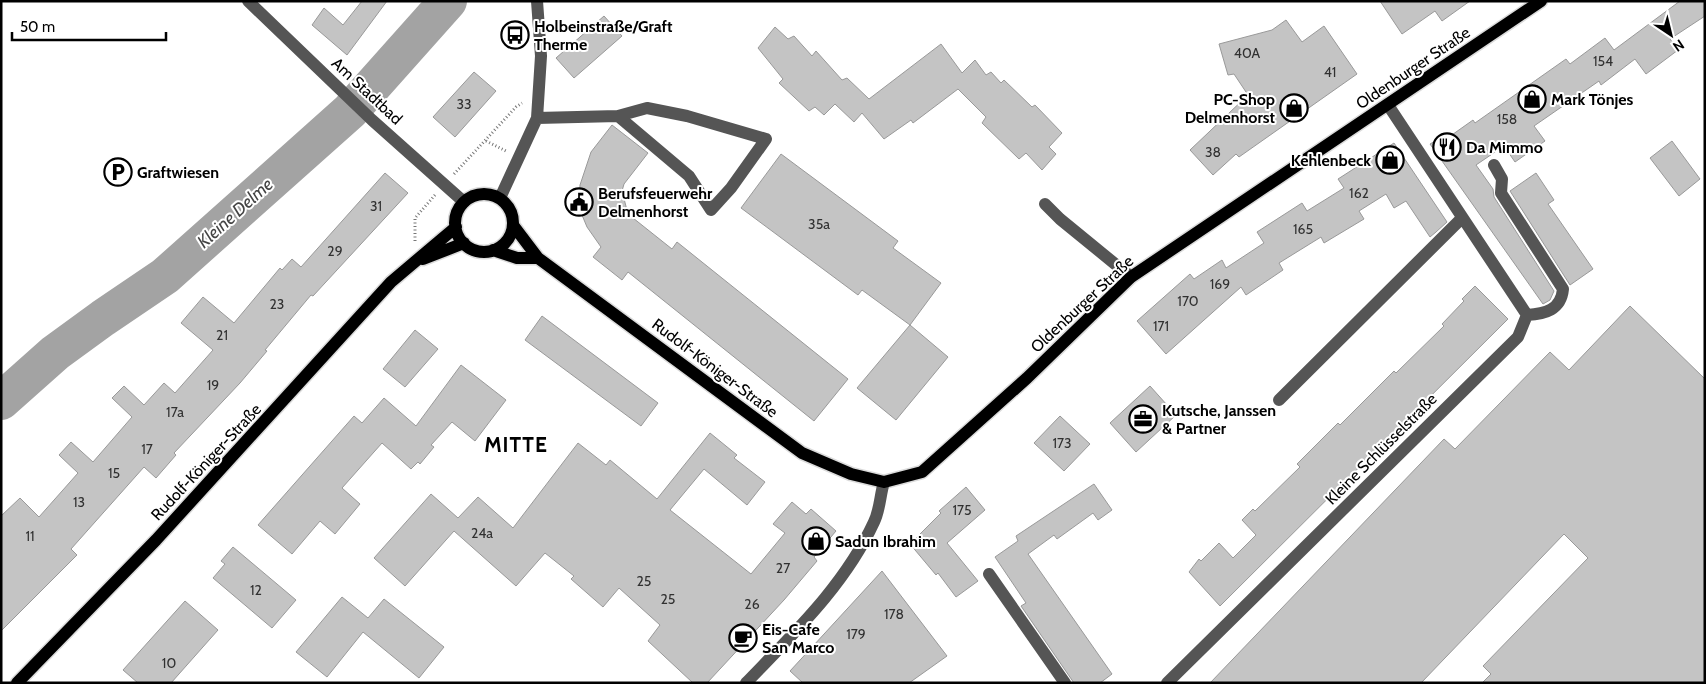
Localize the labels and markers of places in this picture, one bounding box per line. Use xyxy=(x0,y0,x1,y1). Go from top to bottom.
place label: Holbeinstraße/Graft Therme xyxy=(534,17,673,54)
bus stop icon: Holbeinstraße/Graft Therme xyxy=(500,20,530,50)
shop icon: Mark Tönjes xyxy=(1517,84,1547,114)
place label: PC-Shop Delmenhorst xyxy=(1185,90,1275,127)
place label: Mark Tönjes xyxy=(1551,90,1634,109)
shop icon: PC-Shop Delmenhorst xyxy=(1279,93,1309,123)
restaurant icon: Da Mimmo xyxy=(1432,132,1462,162)
place label: Da Mimmo xyxy=(1466,138,1543,157)
shop icon: Kehlenbeck xyxy=(1375,145,1405,175)
place label: Kehlenbeck xyxy=(1291,151,1371,170)
parking icon: Graftwiesen xyxy=(103,157,133,187)
place label: Graftwiesen xyxy=(137,163,219,182)
place label: Berufsfeuerwehr Delmenhorst xyxy=(598,184,713,221)
public building icon: Berufsfeuerwehr Delmenhorst xyxy=(564,187,594,217)
place label: Kutsche, Janssen & Partner xyxy=(1162,401,1276,438)
office icon: Kutsche, Janssen & Partner xyxy=(1128,404,1158,434)
shop icon: Sadun Ibrahim xyxy=(801,526,831,556)
place label: Sadun Ibrahim xyxy=(835,532,936,551)
place label: Eis-Cafe San Marco xyxy=(762,620,834,657)
cafe icon: Eis-Cafe San Marco xyxy=(728,623,758,653)

